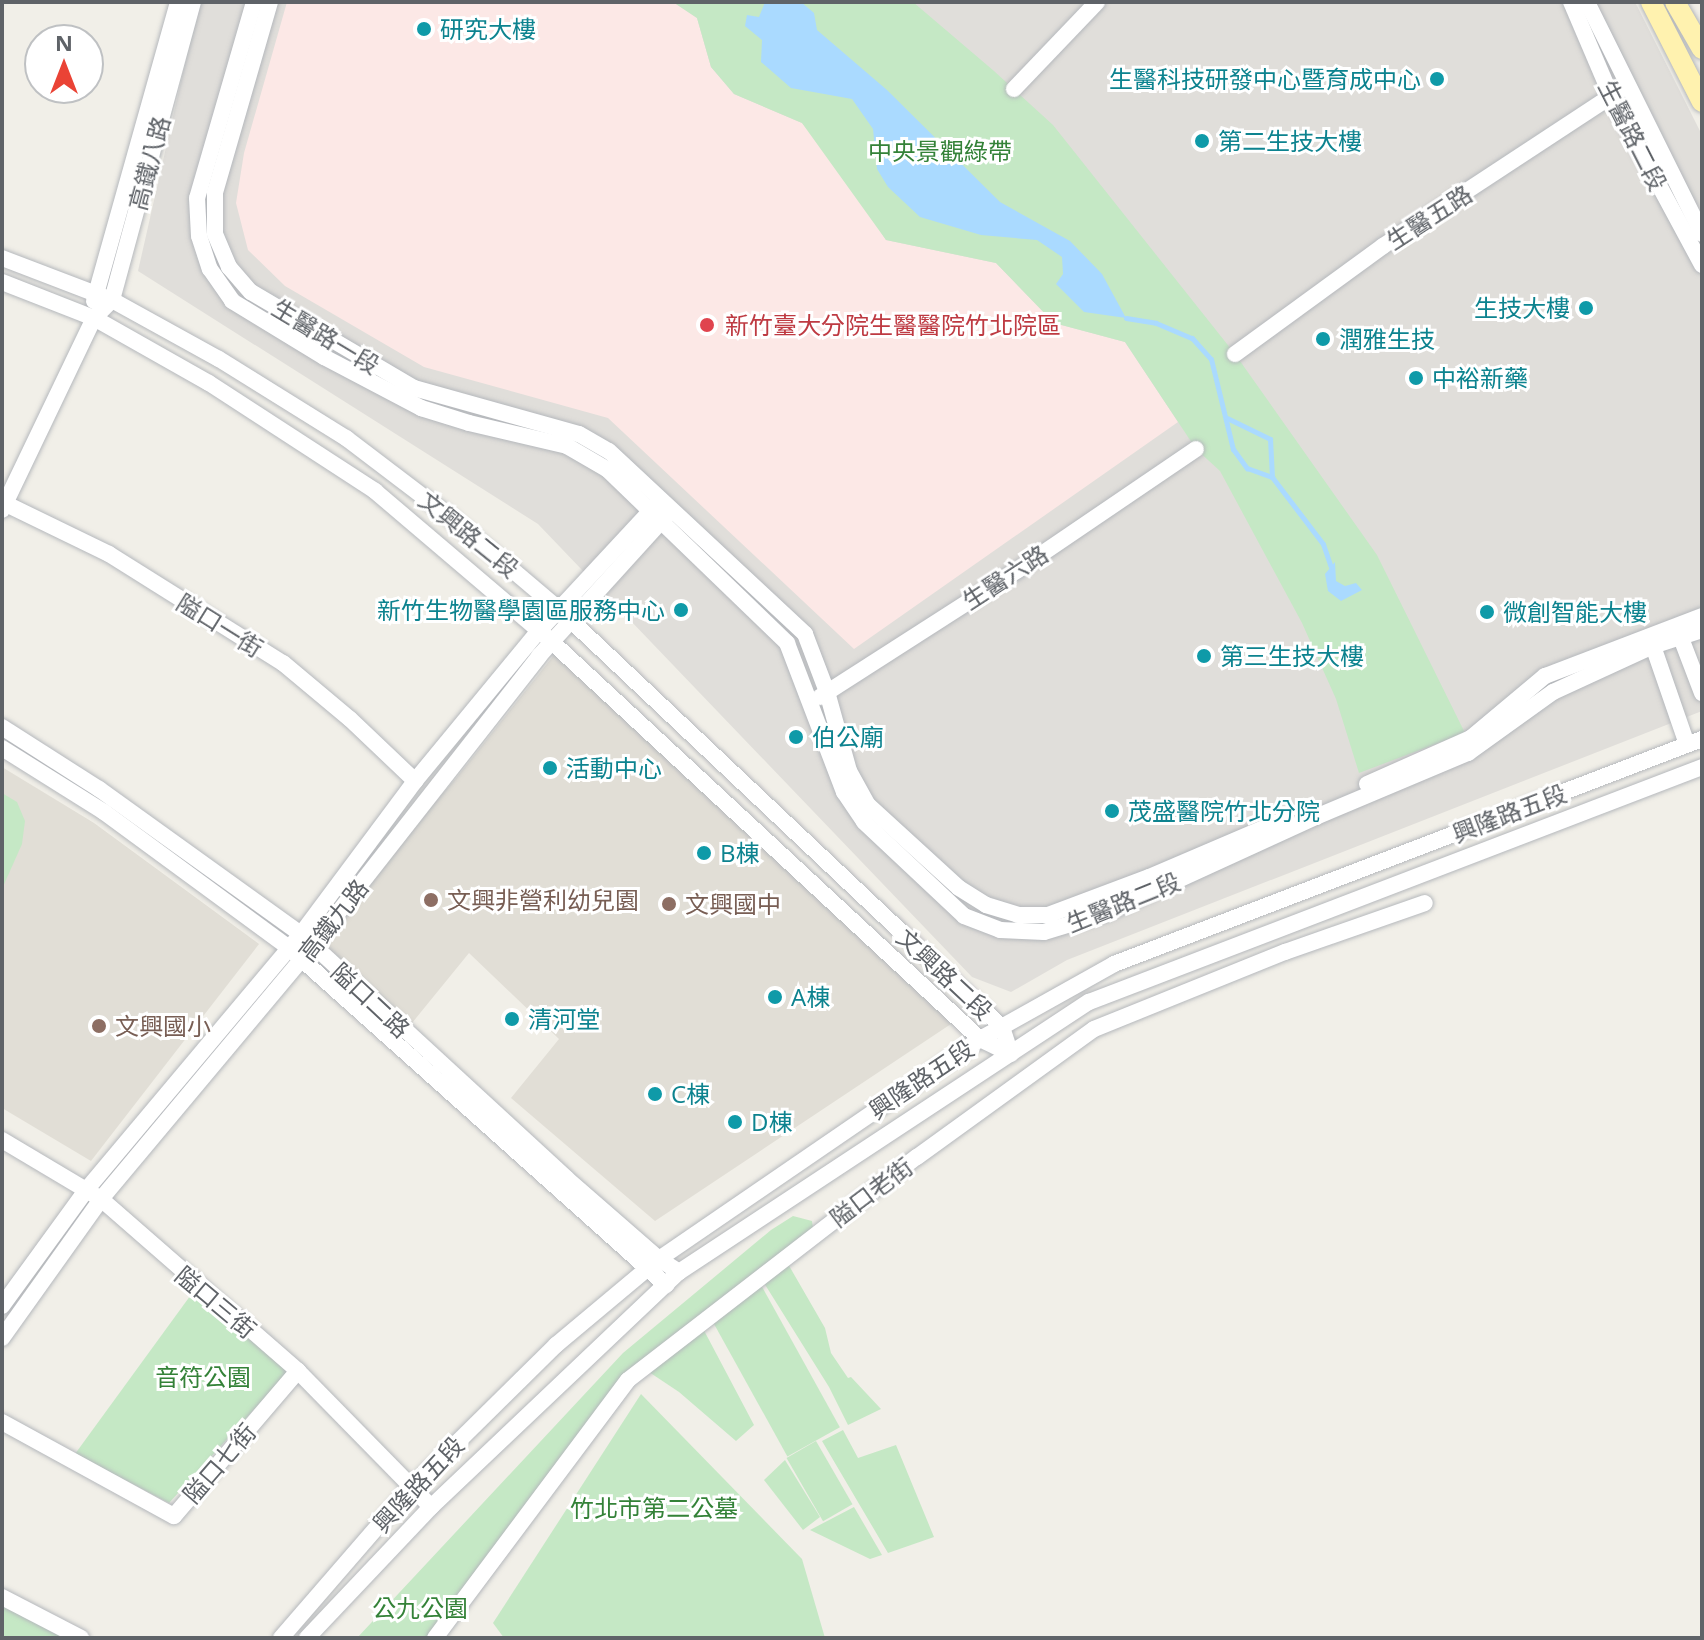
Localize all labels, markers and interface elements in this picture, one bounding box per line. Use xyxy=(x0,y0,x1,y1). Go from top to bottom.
place label: 研究大樓 xyxy=(440,15,536,43)
marker: 研究大樓 xyxy=(415,20,433,38)
north arrow xyxy=(24,24,104,104)
text: N xyxy=(55,27,73,57)
place label: 生醫科技研發中心暨育成中心 xyxy=(1109,65,1421,93)
marker: 生醫科技研發中心暨育成中心 xyxy=(1428,70,1446,88)
street label: 生醫路二段 xyxy=(1593,75,1673,195)
street label: 高鐵八路 xyxy=(123,113,175,213)
place label: 第二生技大樓 xyxy=(1218,127,1362,155)
marker: 第二生技大樓 xyxy=(1193,132,1211,150)
park label: 中央景觀綠帶 xyxy=(868,137,1012,165)
street label: 生醫五路 xyxy=(1381,179,1477,255)
street label: 生醫路一段 xyxy=(267,293,385,379)
place label: 生技大樓 xyxy=(1474,294,1570,322)
marker: 生技大樓 xyxy=(1577,299,1595,317)
place label: 新竹臺大分院生醫醫院竹北院區 xyxy=(725,311,1061,339)
marker: 新竹臺大分院生醫醫院竹北院區 xyxy=(696,314,718,336)
place label: 潤雅生技 xyxy=(1339,325,1435,353)
marker: 潤雅生技 xyxy=(1314,330,1332,348)
place label: 中裕新藥 xyxy=(1432,364,1528,392)
marker: 中裕新藥 xyxy=(1407,369,1425,387)
street label: 文興路二段 xyxy=(413,485,525,583)
street label: 生醫六路 xyxy=(957,539,1053,615)
street label: 隘口一街 xyxy=(172,587,268,663)
place label: 新竹生物醫學園區服務中心 xyxy=(377,596,665,624)
place label: 微創智能大樓 xyxy=(1503,598,1647,626)
marker: 新竹生物醫學園區服務中心 xyxy=(672,601,690,619)
marker: 微創智能大樓 xyxy=(1478,603,1496,621)
place label: 第三生技大樓 xyxy=(1220,642,1364,670)
marker: 第三生技大樓 xyxy=(1195,647,1213,665)
place label: 伯公廟 xyxy=(812,723,884,751)
marker: 伯公廟 xyxy=(787,728,805,746)
place label: 活動中心 xyxy=(566,754,662,782)
marker: 活動中心 xyxy=(541,759,559,777)
street label: 興隆路五段 xyxy=(1448,778,1570,848)
place label: 茂盛醫院竹北分院 xyxy=(1128,797,1320,825)
marker: 茂盛醫院竹北分院 xyxy=(1103,802,1121,820)
place label: B棟 xyxy=(720,839,760,867)
marker: B棟 xyxy=(695,844,713,862)
street label: 生醫路二段 xyxy=(1062,866,1184,938)
street label: 高鐵九路 xyxy=(292,873,374,967)
place label: 文興非營利幼兒園 xyxy=(447,886,639,914)
place label: 文興國中 xyxy=(685,890,781,918)
marker: 文興非營利幼兒園 xyxy=(422,891,440,909)
marker: 文興國中 xyxy=(660,895,678,913)
street label: 文興路二段 xyxy=(891,923,999,1025)
street label: 隘口二路 xyxy=(326,957,416,1043)
place label: A棟 xyxy=(791,983,830,1011)
marker: A棟 xyxy=(766,988,784,1006)
place label: 清河堂 xyxy=(528,1005,600,1033)
marker: 清河堂 xyxy=(503,1010,521,1028)
place label: 文興國小 xyxy=(115,1012,211,1040)
marker: 文興國小 xyxy=(90,1017,108,1035)
street label: 興隆路五段 xyxy=(863,1034,979,1124)
place label: C棟 xyxy=(671,1080,710,1108)
marker: C棟 xyxy=(646,1085,664,1103)
place label: D棟 xyxy=(751,1108,792,1136)
marker: D棟 xyxy=(726,1113,744,1131)
street label: 隘口老街 xyxy=(824,1152,918,1232)
street label: 隘口三街 xyxy=(170,1260,262,1344)
park label: 音符公園 xyxy=(155,1363,251,1391)
street label: 隘口七街 xyxy=(177,1417,261,1509)
street label: 興隆路五段 xyxy=(367,1430,469,1538)
park label: 竹北市第二公墓 xyxy=(570,1494,738,1522)
park label: 公九公園 xyxy=(372,1594,468,1622)

